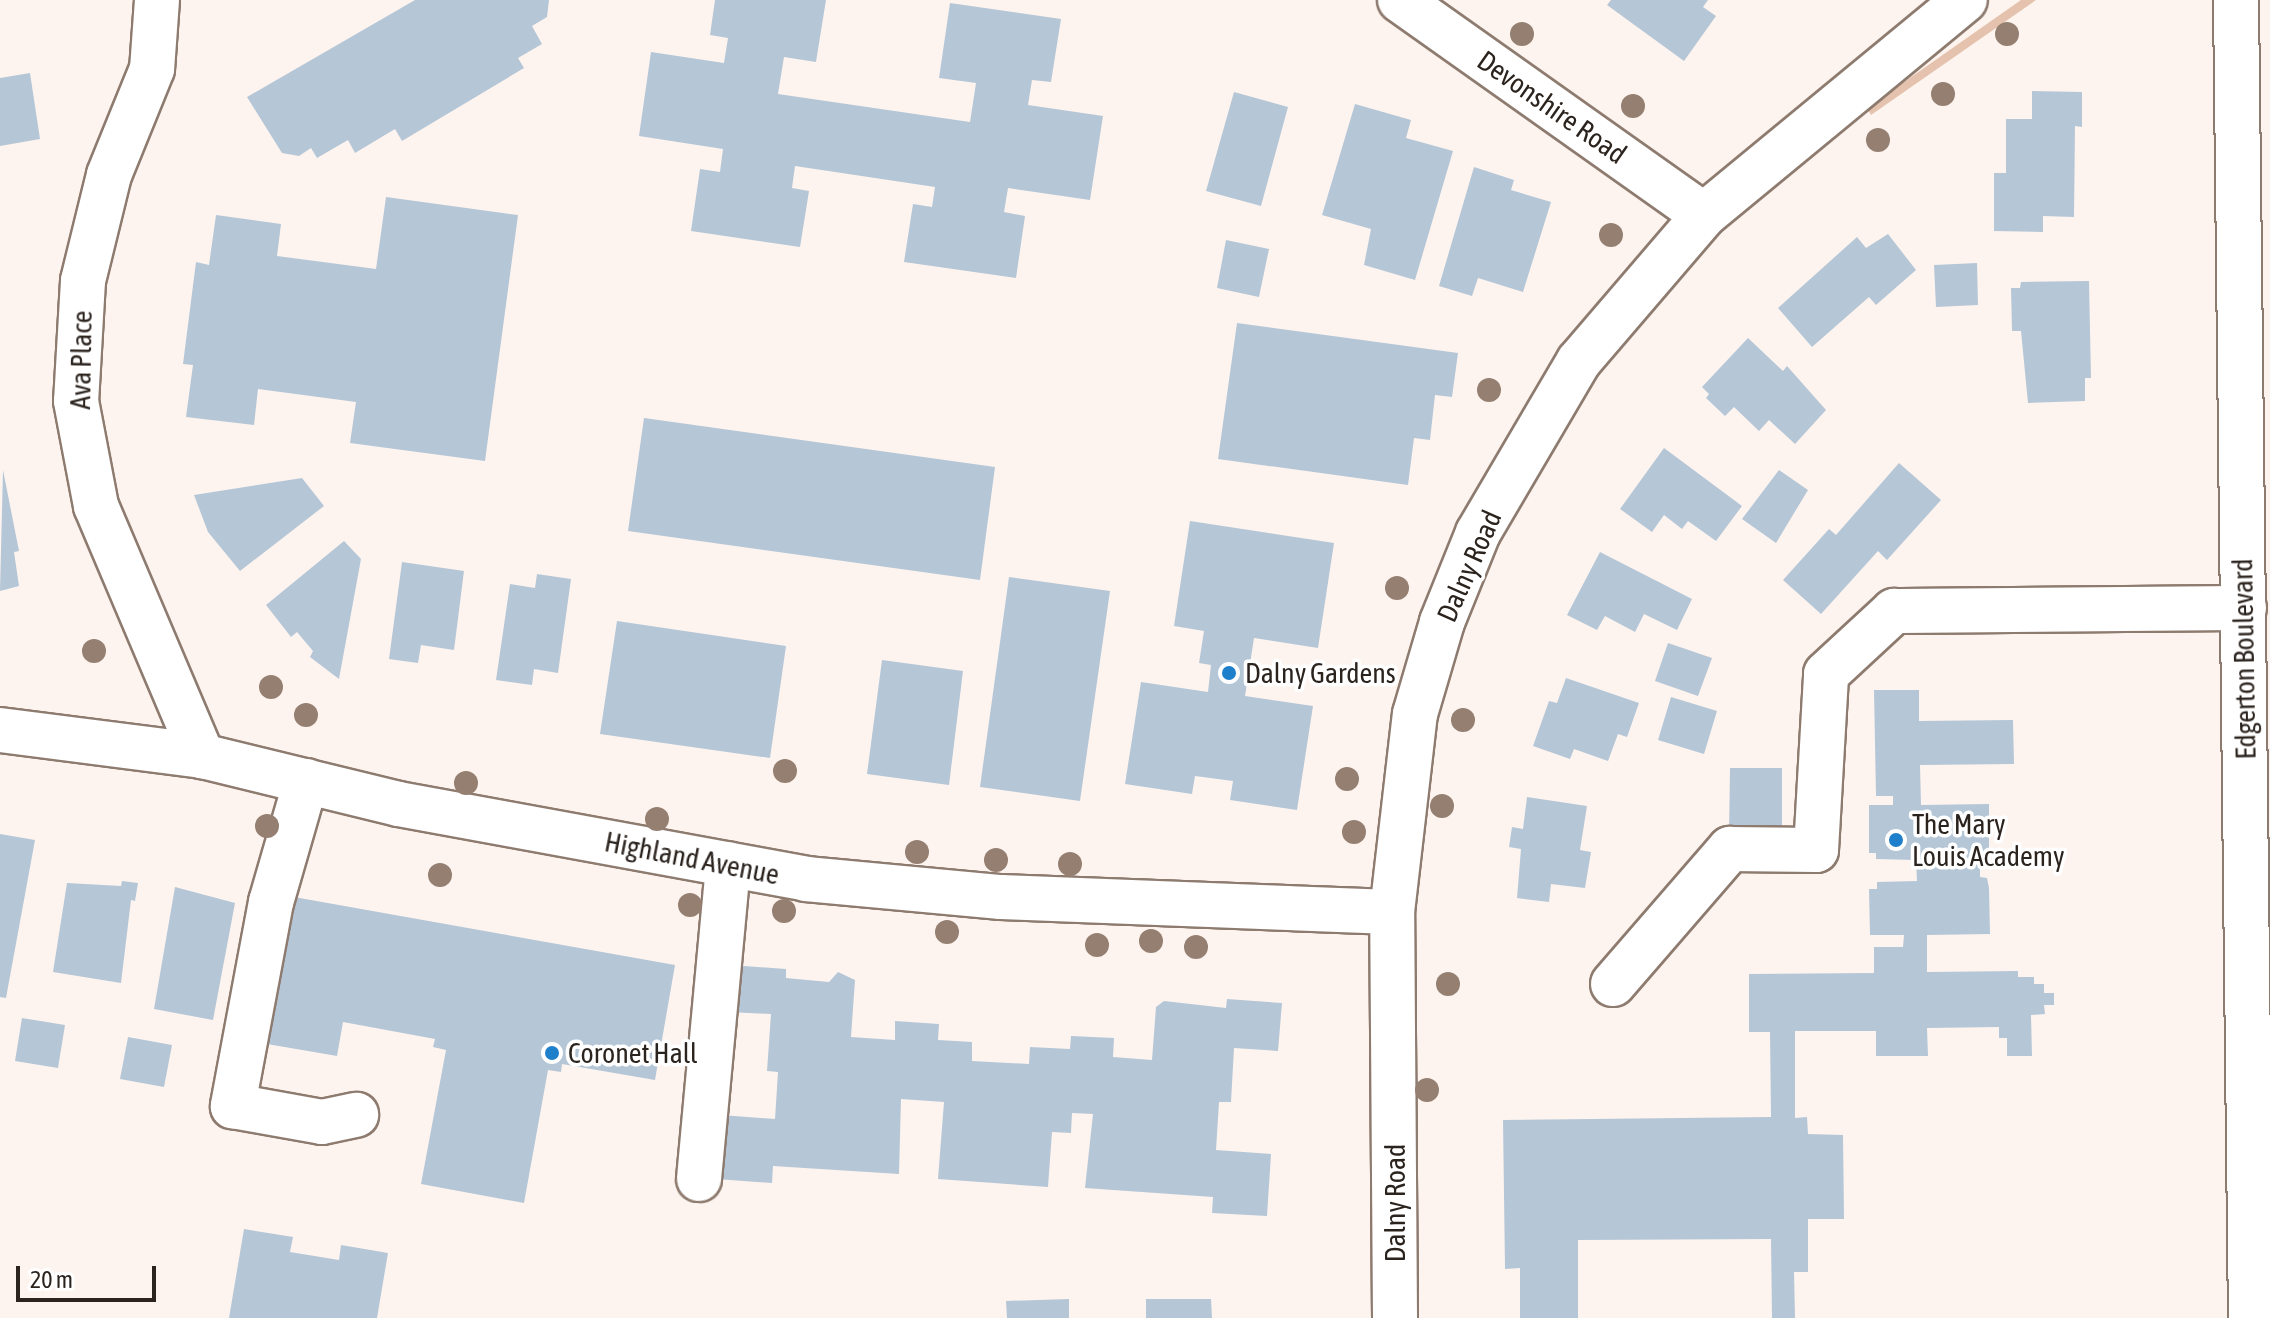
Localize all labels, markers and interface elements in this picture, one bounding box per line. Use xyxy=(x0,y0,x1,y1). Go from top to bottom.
street label: Devonshire Road xyxy=(1471,43,1633,171)
street label: Ava Place xyxy=(63,310,99,410)
street label: Dalny Road xyxy=(1430,505,1508,627)
street label: Edgerton Boulevard xyxy=(2225,558,2263,760)
place label: Dalny Gardens xyxy=(1245,656,1396,690)
marker: Dalny Gardens xyxy=(1220,664,1238,682)
place label: The Mary Louis Academy xyxy=(1912,807,2064,873)
street label: Highland Avenue xyxy=(602,825,782,891)
marker: The Mary Louis Academy xyxy=(1887,831,1905,849)
place label: Coronet Hall xyxy=(568,1036,697,1070)
marker: Coronet Hall xyxy=(543,1044,561,1062)
street label: Dalny Road xyxy=(1378,1144,1412,1262)
scale bar xyxy=(20,1250,160,1300)
text: 20 m xyxy=(30,1266,73,1293)

